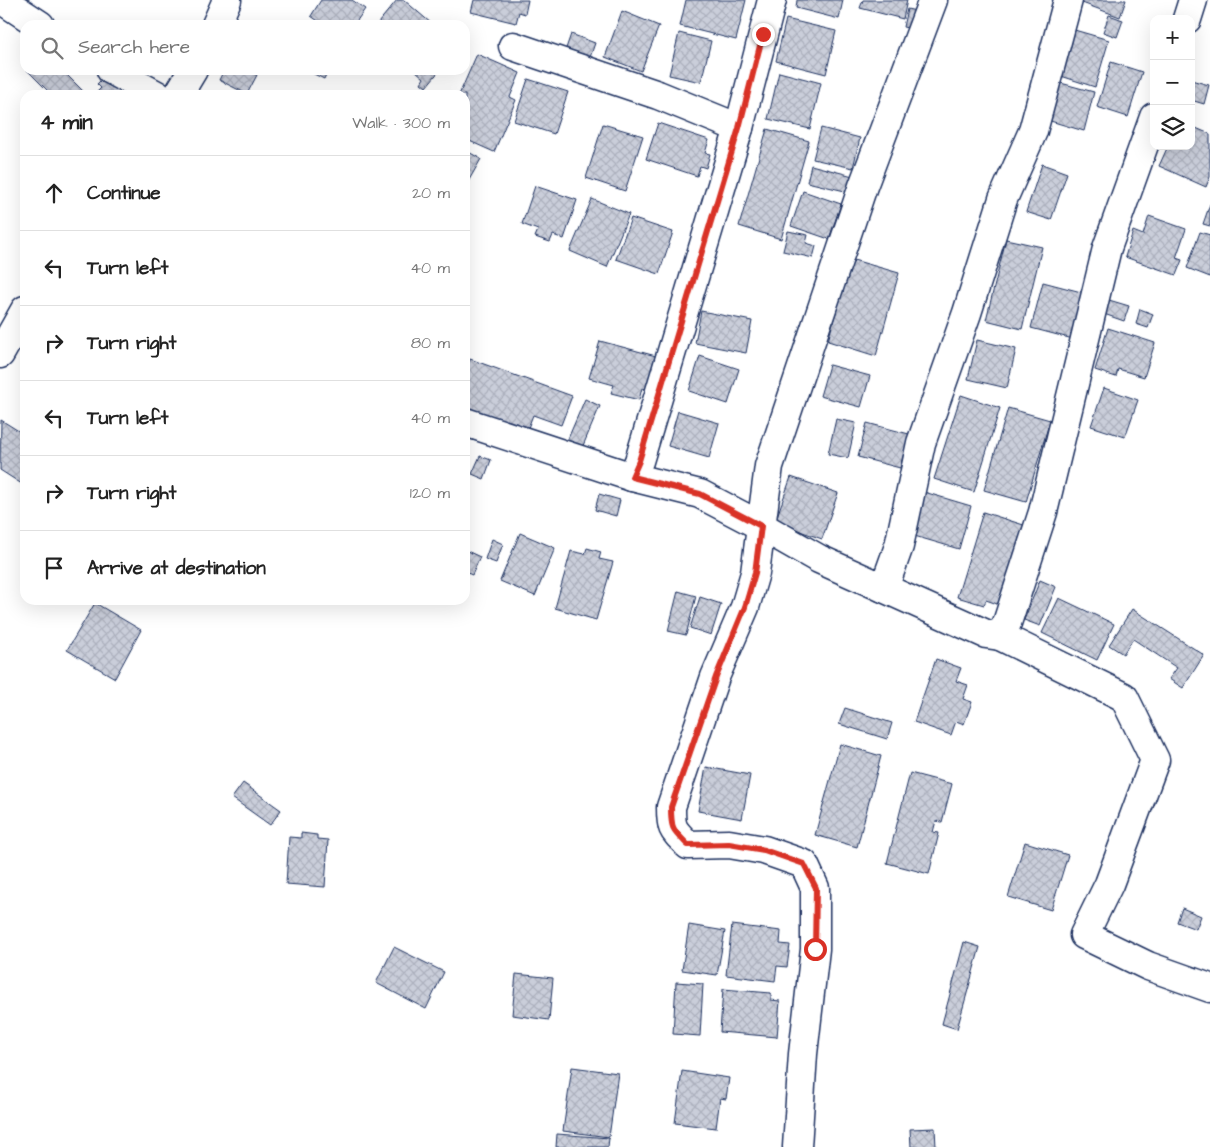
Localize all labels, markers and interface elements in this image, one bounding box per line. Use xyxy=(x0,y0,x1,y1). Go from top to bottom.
map controls xyxy=(1150,15,1195,150)
button: + xyxy=(1150,15,1195,60)
search box xyxy=(20,20,470,75)
route end xyxy=(752,23,775,46)
icon: search xyxy=(38,34,66,62)
text: Search here xyxy=(78,34,190,61)
button: − xyxy=(1150,60,1195,105)
button: layers xyxy=(1150,105,1195,150)
text: 4 min xyxy=(40,108,93,137)
text: Walk · 300 m xyxy=(352,112,450,134)
icon: ahead xyxy=(40,179,68,207)
text: Continue xyxy=(87,180,161,207)
text: 20 m xyxy=(412,182,450,204)
icon: left xyxy=(40,254,68,282)
text: Turn left xyxy=(87,255,168,282)
text: 40 m xyxy=(410,257,450,279)
icon: right xyxy=(40,329,68,357)
text: Turn right xyxy=(87,330,176,357)
text: 80 m xyxy=(411,332,450,354)
icon: left xyxy=(40,404,68,432)
text: Turn left xyxy=(87,405,168,432)
text: 40 m xyxy=(410,407,450,429)
icon: right xyxy=(40,479,68,507)
text: Turn right xyxy=(87,480,176,507)
text: 120 m xyxy=(410,482,450,504)
icon: arrive xyxy=(40,554,68,582)
text: Arrive at destination xyxy=(87,555,266,582)
route start xyxy=(804,938,827,961)

